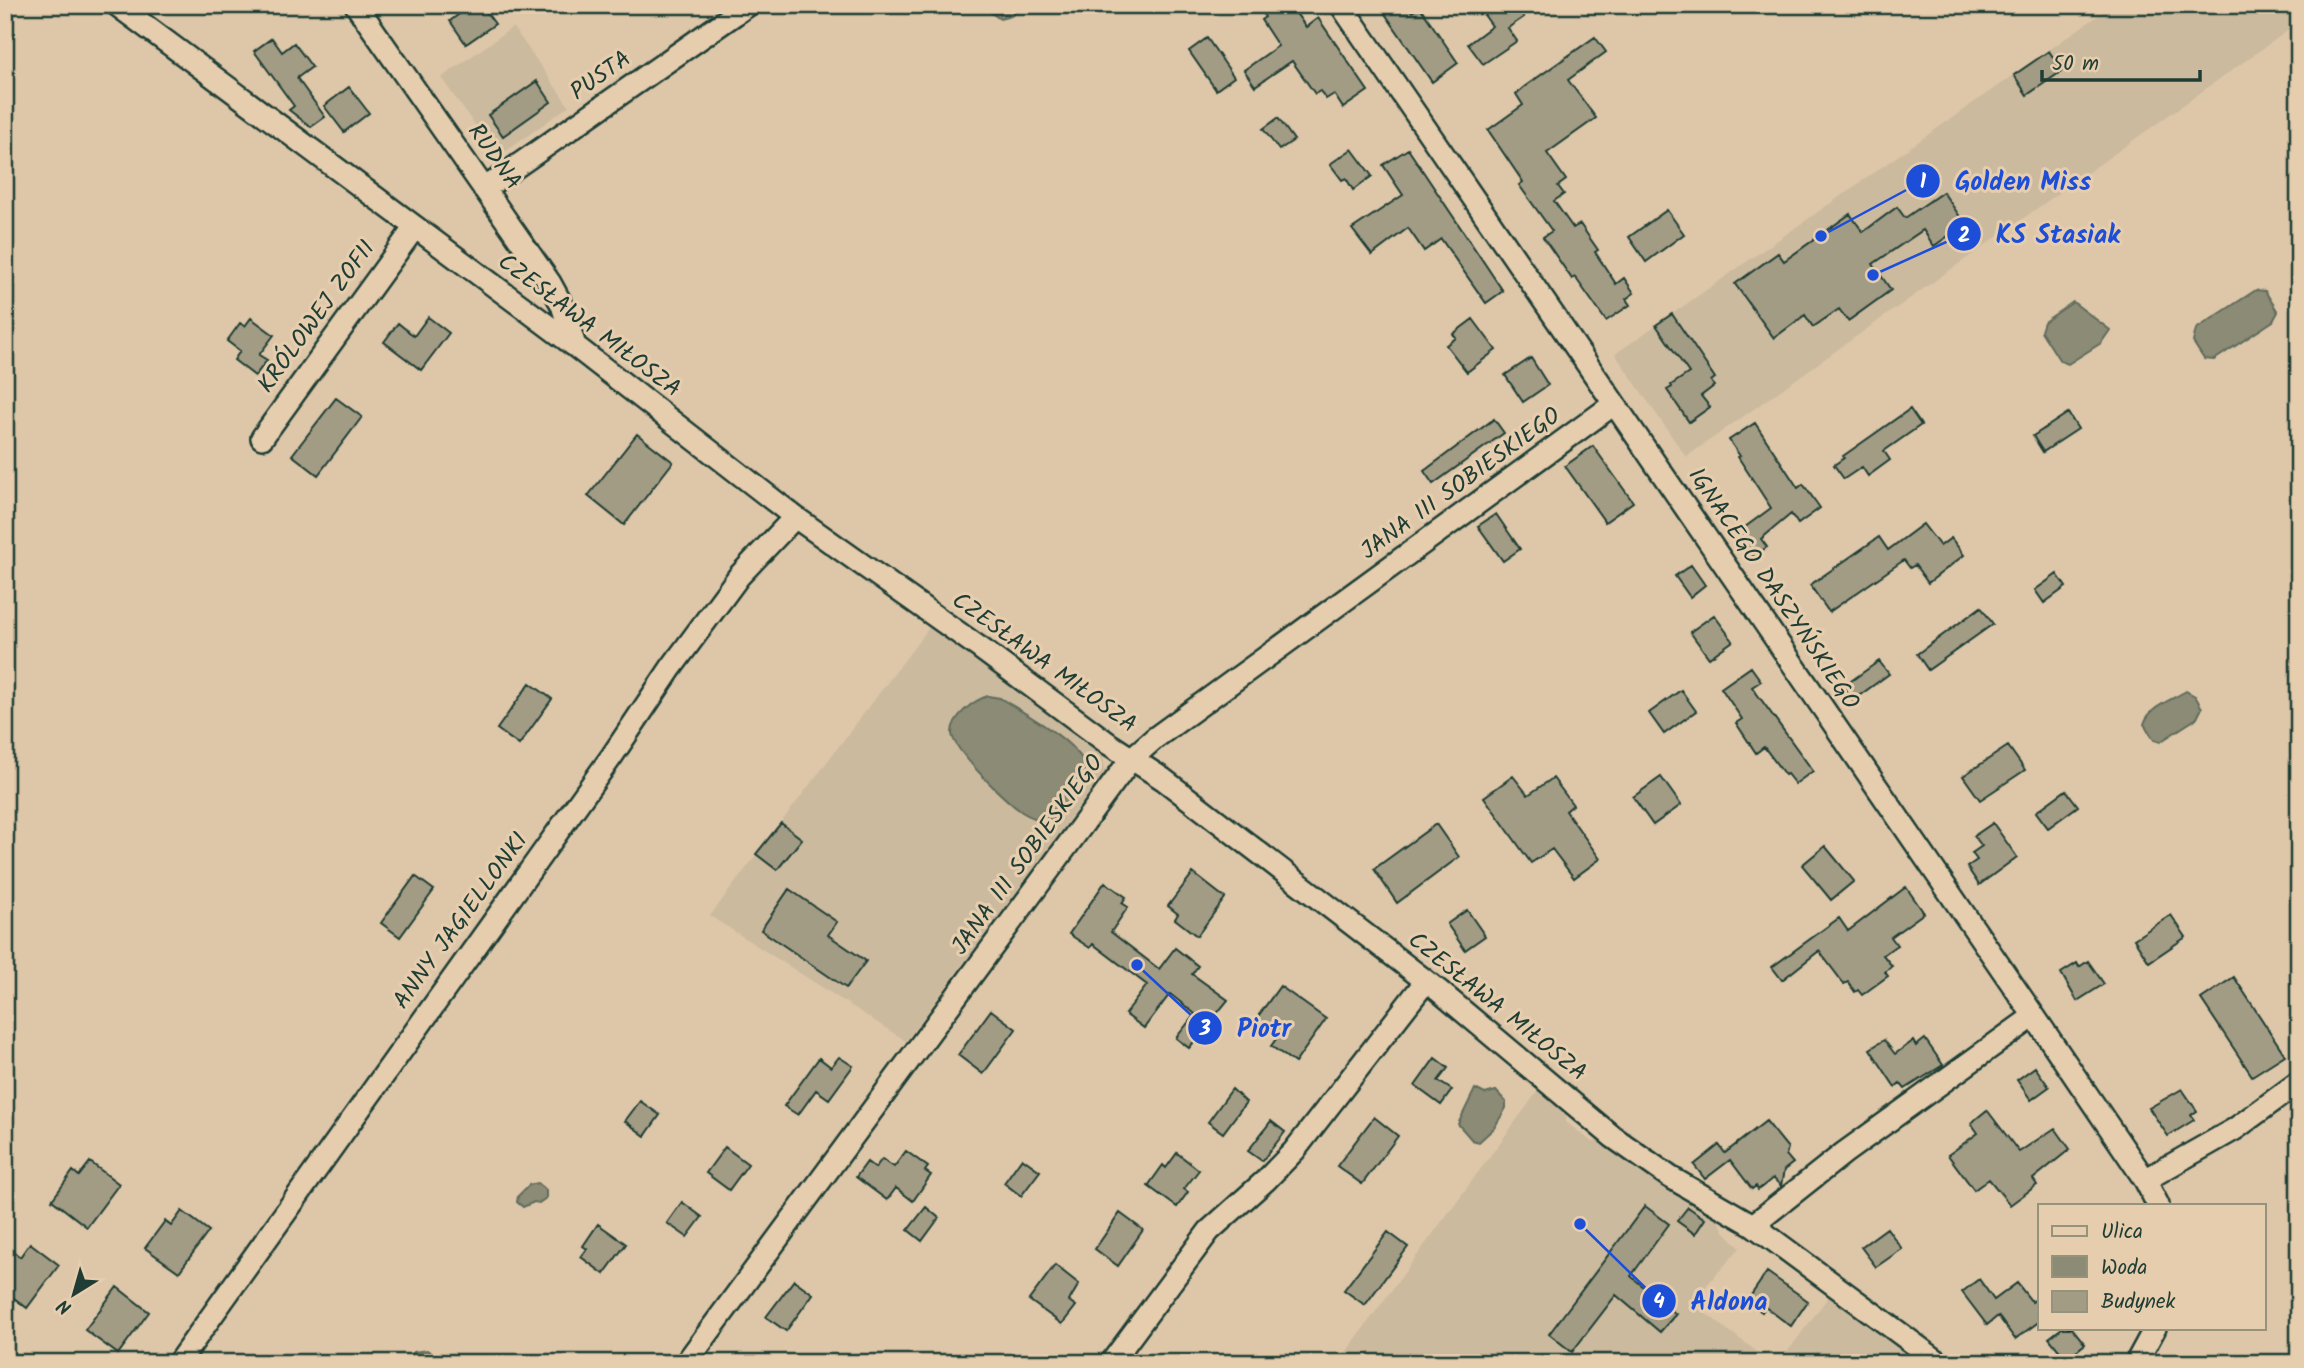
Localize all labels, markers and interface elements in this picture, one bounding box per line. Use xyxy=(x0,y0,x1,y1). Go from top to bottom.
scale bar xyxy=(2042,38,2199,82)
street label: PUSTA xyxy=(562,41,640,111)
text: 50 m xyxy=(2052,48,2099,81)
street label: RUDNA xyxy=(457,115,531,199)
callout: Golden Miss xyxy=(1906,157,2105,204)
text: Golden Miss xyxy=(1955,162,2091,204)
text: 1 xyxy=(1920,166,1927,199)
callout: KS Stasiak xyxy=(1946,211,2134,258)
text: KS Stasiak xyxy=(1996,215,2121,257)
text: 2 xyxy=(1958,220,1970,253)
street label: KRÓLOWEJ ZOFII xyxy=(248,232,386,402)
street label: CZESŁAWA MIŁOSZA xyxy=(489,244,689,408)
street label: JANA III SOBIESKIEGO xyxy=(1352,397,1570,570)
street label: IGNACEGO DASZYŃSKIEGO xyxy=(1677,460,1869,719)
street label: CZESŁAWA MIŁOSZA xyxy=(943,582,1145,744)
street label: JANA III SOBIESKIEGO xyxy=(942,746,1115,964)
street label: ANNY JAGIELLONKI xyxy=(383,824,539,1018)
street label: CZESŁAWA MIŁOSZA xyxy=(1399,922,1595,1092)
callout: Piotr xyxy=(1188,1004,1305,1051)
text: Piotr xyxy=(1237,1009,1293,1051)
text: 3 xyxy=(1198,1013,1211,1046)
legend xyxy=(2038,1204,2266,1330)
text: Ulica xyxy=(2101,1216,2143,1249)
text: Woda xyxy=(2101,1252,2147,1285)
north arrow xyxy=(38,1260,108,1330)
callout: Aldona xyxy=(1642,1277,1782,1324)
text: Aldona xyxy=(1691,1282,1767,1324)
text: 4 xyxy=(1653,1286,1665,1319)
text: Budynek xyxy=(2101,1286,2175,1319)
text: N xyxy=(51,1290,79,1322)

